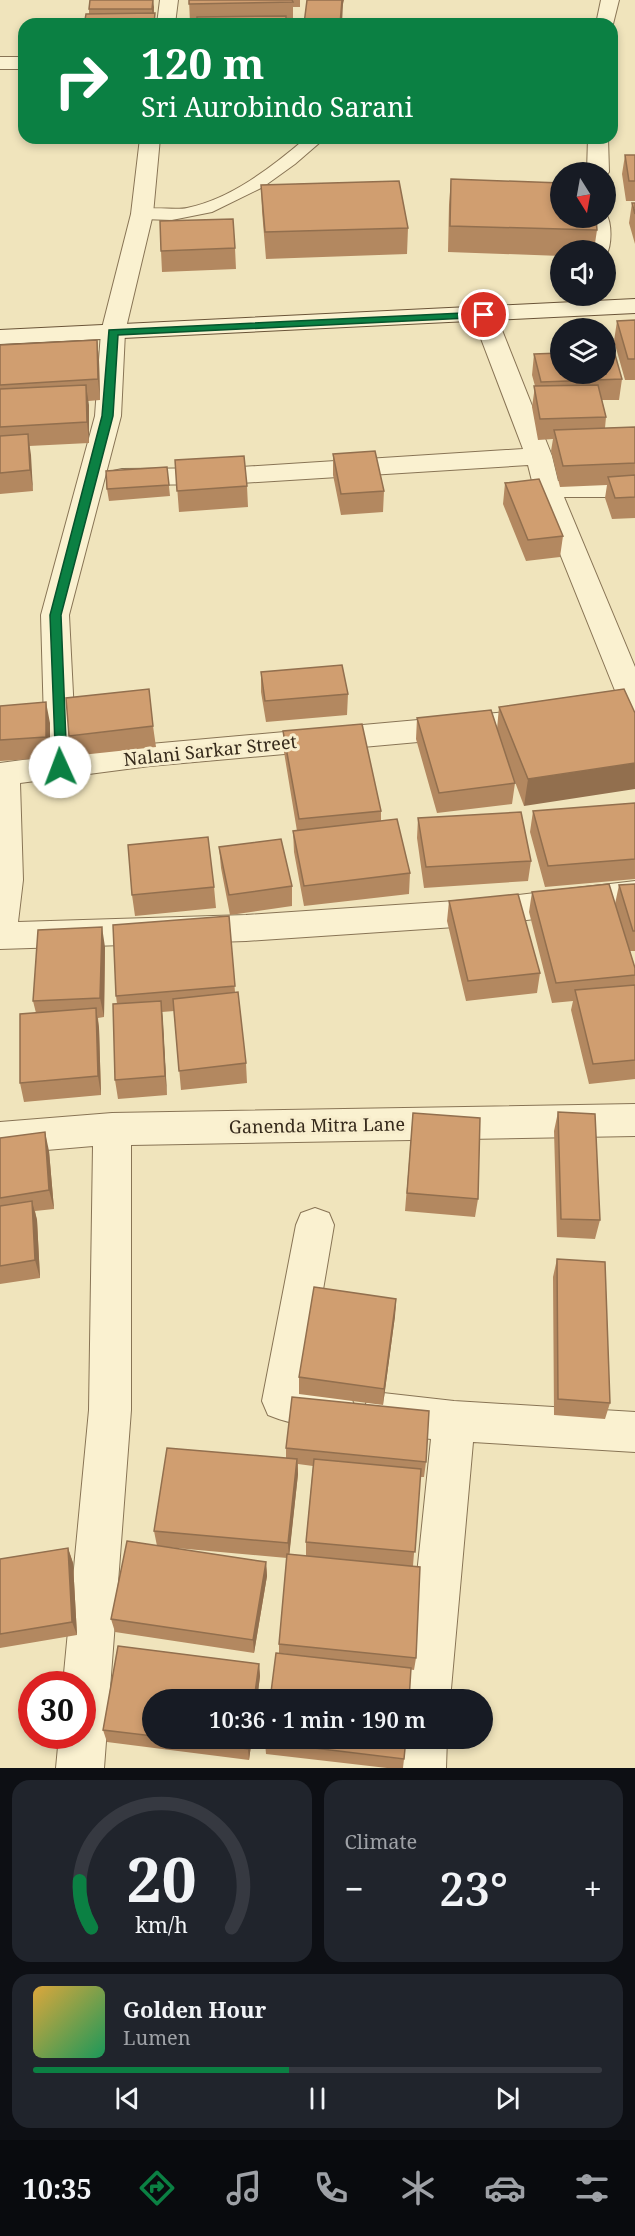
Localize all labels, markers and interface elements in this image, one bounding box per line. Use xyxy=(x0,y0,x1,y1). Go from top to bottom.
text: 120 m xyxy=(141,34,265,91)
icon: right xyxy=(42,42,120,120)
text: Sri Aurobindo Sarani xyxy=(141,88,413,125)
north arrow xyxy=(550,162,616,228)
map controls xyxy=(550,162,616,384)
button: sound xyxy=(550,240,616,306)
pin xyxy=(458,289,509,340)
icon: arrive xyxy=(467,298,500,331)
button: layers xyxy=(550,318,616,384)
street label: Nalani Sarkar Street xyxy=(122,729,298,771)
position arrow xyxy=(28,735,92,799)
street label: Ganenda Mitra Lane xyxy=(229,1111,405,1139)
speed limit sign: 30 xyxy=(18,1671,96,1749)
text: 10:36 · 1 min · 190 m xyxy=(209,1704,426,1734)
text: Climate xyxy=(345,1828,417,1855)
text: 20 xyxy=(126,1835,197,1920)
text: 23° xyxy=(439,1858,508,1919)
text: − xyxy=(345,1866,364,1911)
text: + xyxy=(584,1866,602,1911)
text: km/h xyxy=(135,1910,188,1939)
text: Golden Hour xyxy=(123,1994,266,2024)
text: Lumen xyxy=(123,2024,191,2051)
icon: previous xyxy=(111,2082,144,2115)
icon: pause xyxy=(301,2082,334,2115)
icon: next xyxy=(491,2082,524,2115)
icon: directions xyxy=(136,2167,178,2209)
icon: music xyxy=(223,2167,265,2209)
icon: phone xyxy=(310,2167,352,2209)
icon: climate xyxy=(397,2167,439,2209)
icon: car xyxy=(484,2167,526,2209)
icon: filters xyxy=(571,2167,613,2209)
text: 10:35 xyxy=(22,2170,92,2207)

